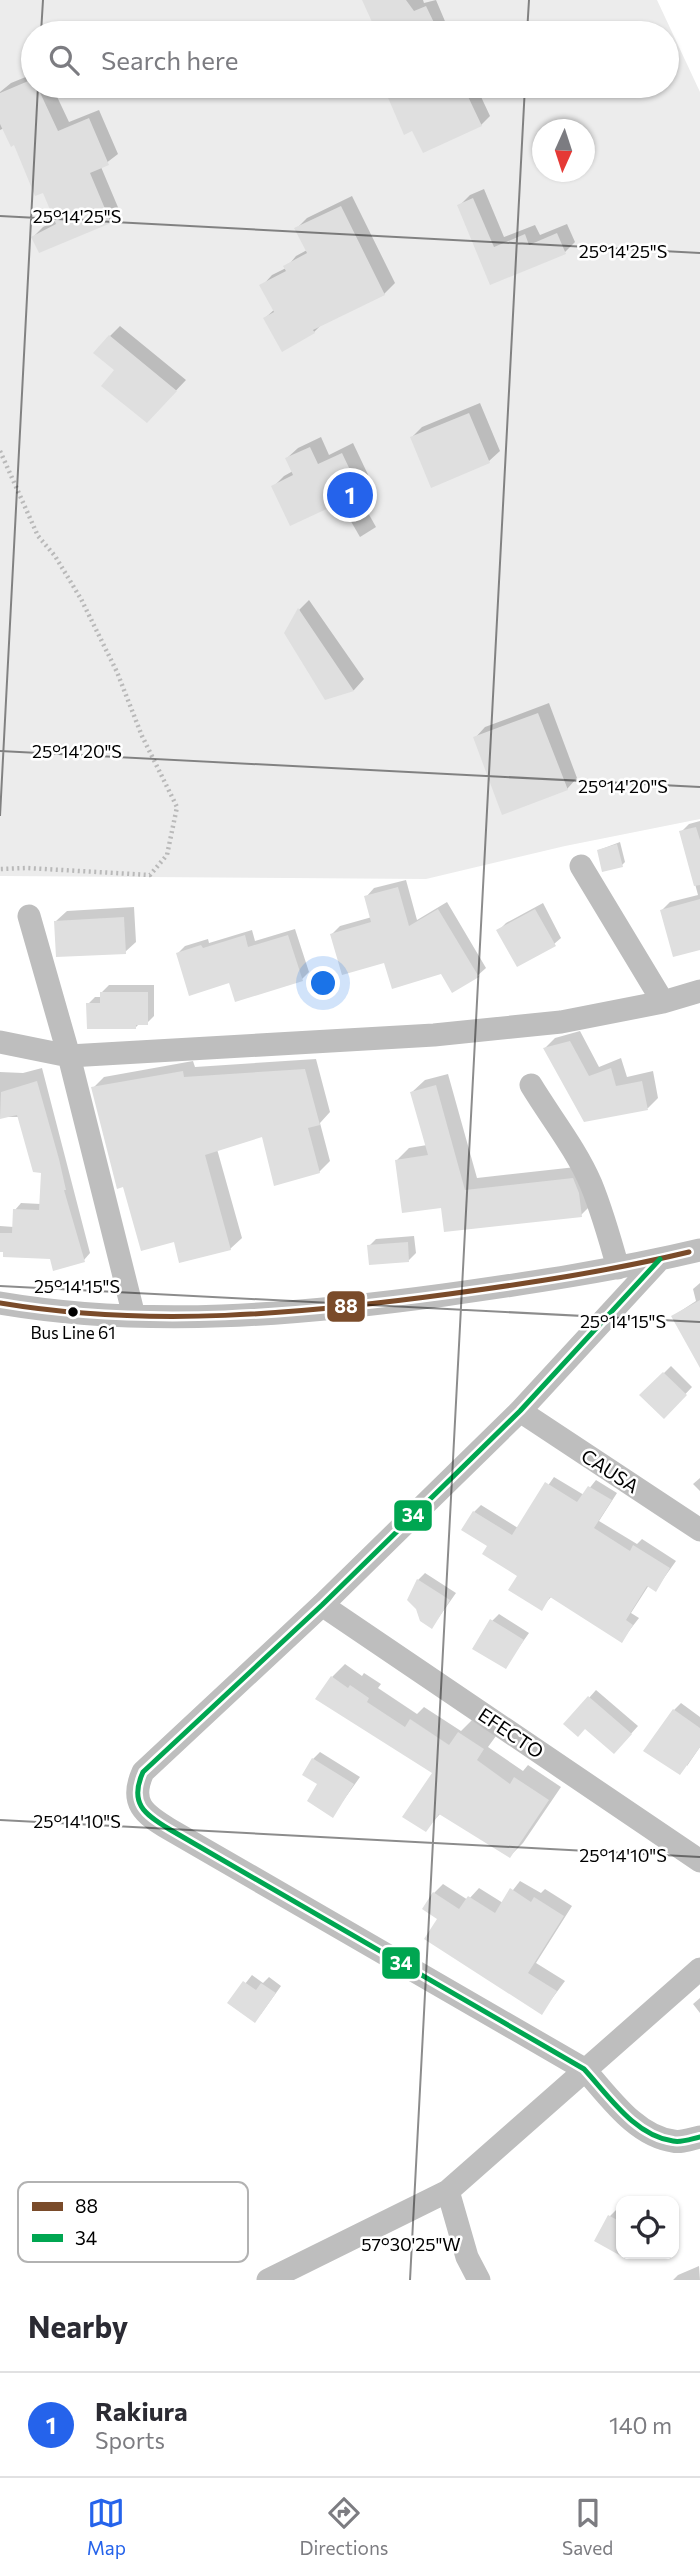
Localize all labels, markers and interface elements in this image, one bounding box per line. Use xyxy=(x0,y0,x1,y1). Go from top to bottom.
search box xyxy=(21,21,679,98)
icon: search xyxy=(45,41,83,79)
text: Search here xyxy=(101,44,239,75)
north arrow xyxy=(532,119,595,182)
text: 25°14'25"S xyxy=(33,205,121,227)
text: 25°14'25"S xyxy=(579,240,667,262)
pin: 1 xyxy=(327,469,373,521)
text: 25°14'20"S xyxy=(32,740,122,762)
text: 25°14'20"S xyxy=(578,775,668,797)
your location xyxy=(306,966,340,1000)
text: 25°14'15"S xyxy=(34,1275,120,1297)
line badge: 88 xyxy=(326,1290,366,1323)
text: 88 xyxy=(334,1294,358,1317)
marker: Bus Line 61 xyxy=(66,1305,80,1319)
text: 25°14'15"S xyxy=(580,1310,666,1332)
place label: Bus Line 61 xyxy=(30,1322,116,1343)
street label: CAUSA xyxy=(577,1444,643,1498)
line badge: 34 xyxy=(393,1499,433,1532)
text: 34 xyxy=(402,1503,425,1526)
street label: EFECTO xyxy=(474,1702,548,1763)
text: 25°14'10"S xyxy=(33,1810,121,1832)
text: 25°14'10"S xyxy=(579,1844,667,1866)
line badge: 34 xyxy=(381,1946,421,1980)
text: 34 xyxy=(390,1951,413,1974)
legend xyxy=(18,2182,248,2262)
text: 88 xyxy=(75,2194,98,2217)
map controls xyxy=(616,2196,679,2259)
button: locate xyxy=(616,2196,679,2259)
text: 34 xyxy=(75,2226,97,2249)
text: 57°30'25"W xyxy=(361,2233,461,2255)
text: Nearby xyxy=(28,2307,128,2344)
text: Rakiura xyxy=(95,2395,188,2426)
text: 1 xyxy=(46,2411,56,2439)
text: 140 m xyxy=(609,2411,672,2439)
text: Sports xyxy=(95,2426,165,2454)
tab: Map xyxy=(87,2494,126,2559)
tab: Directions xyxy=(299,2494,389,2559)
tab: Saved xyxy=(562,2494,613,2559)

